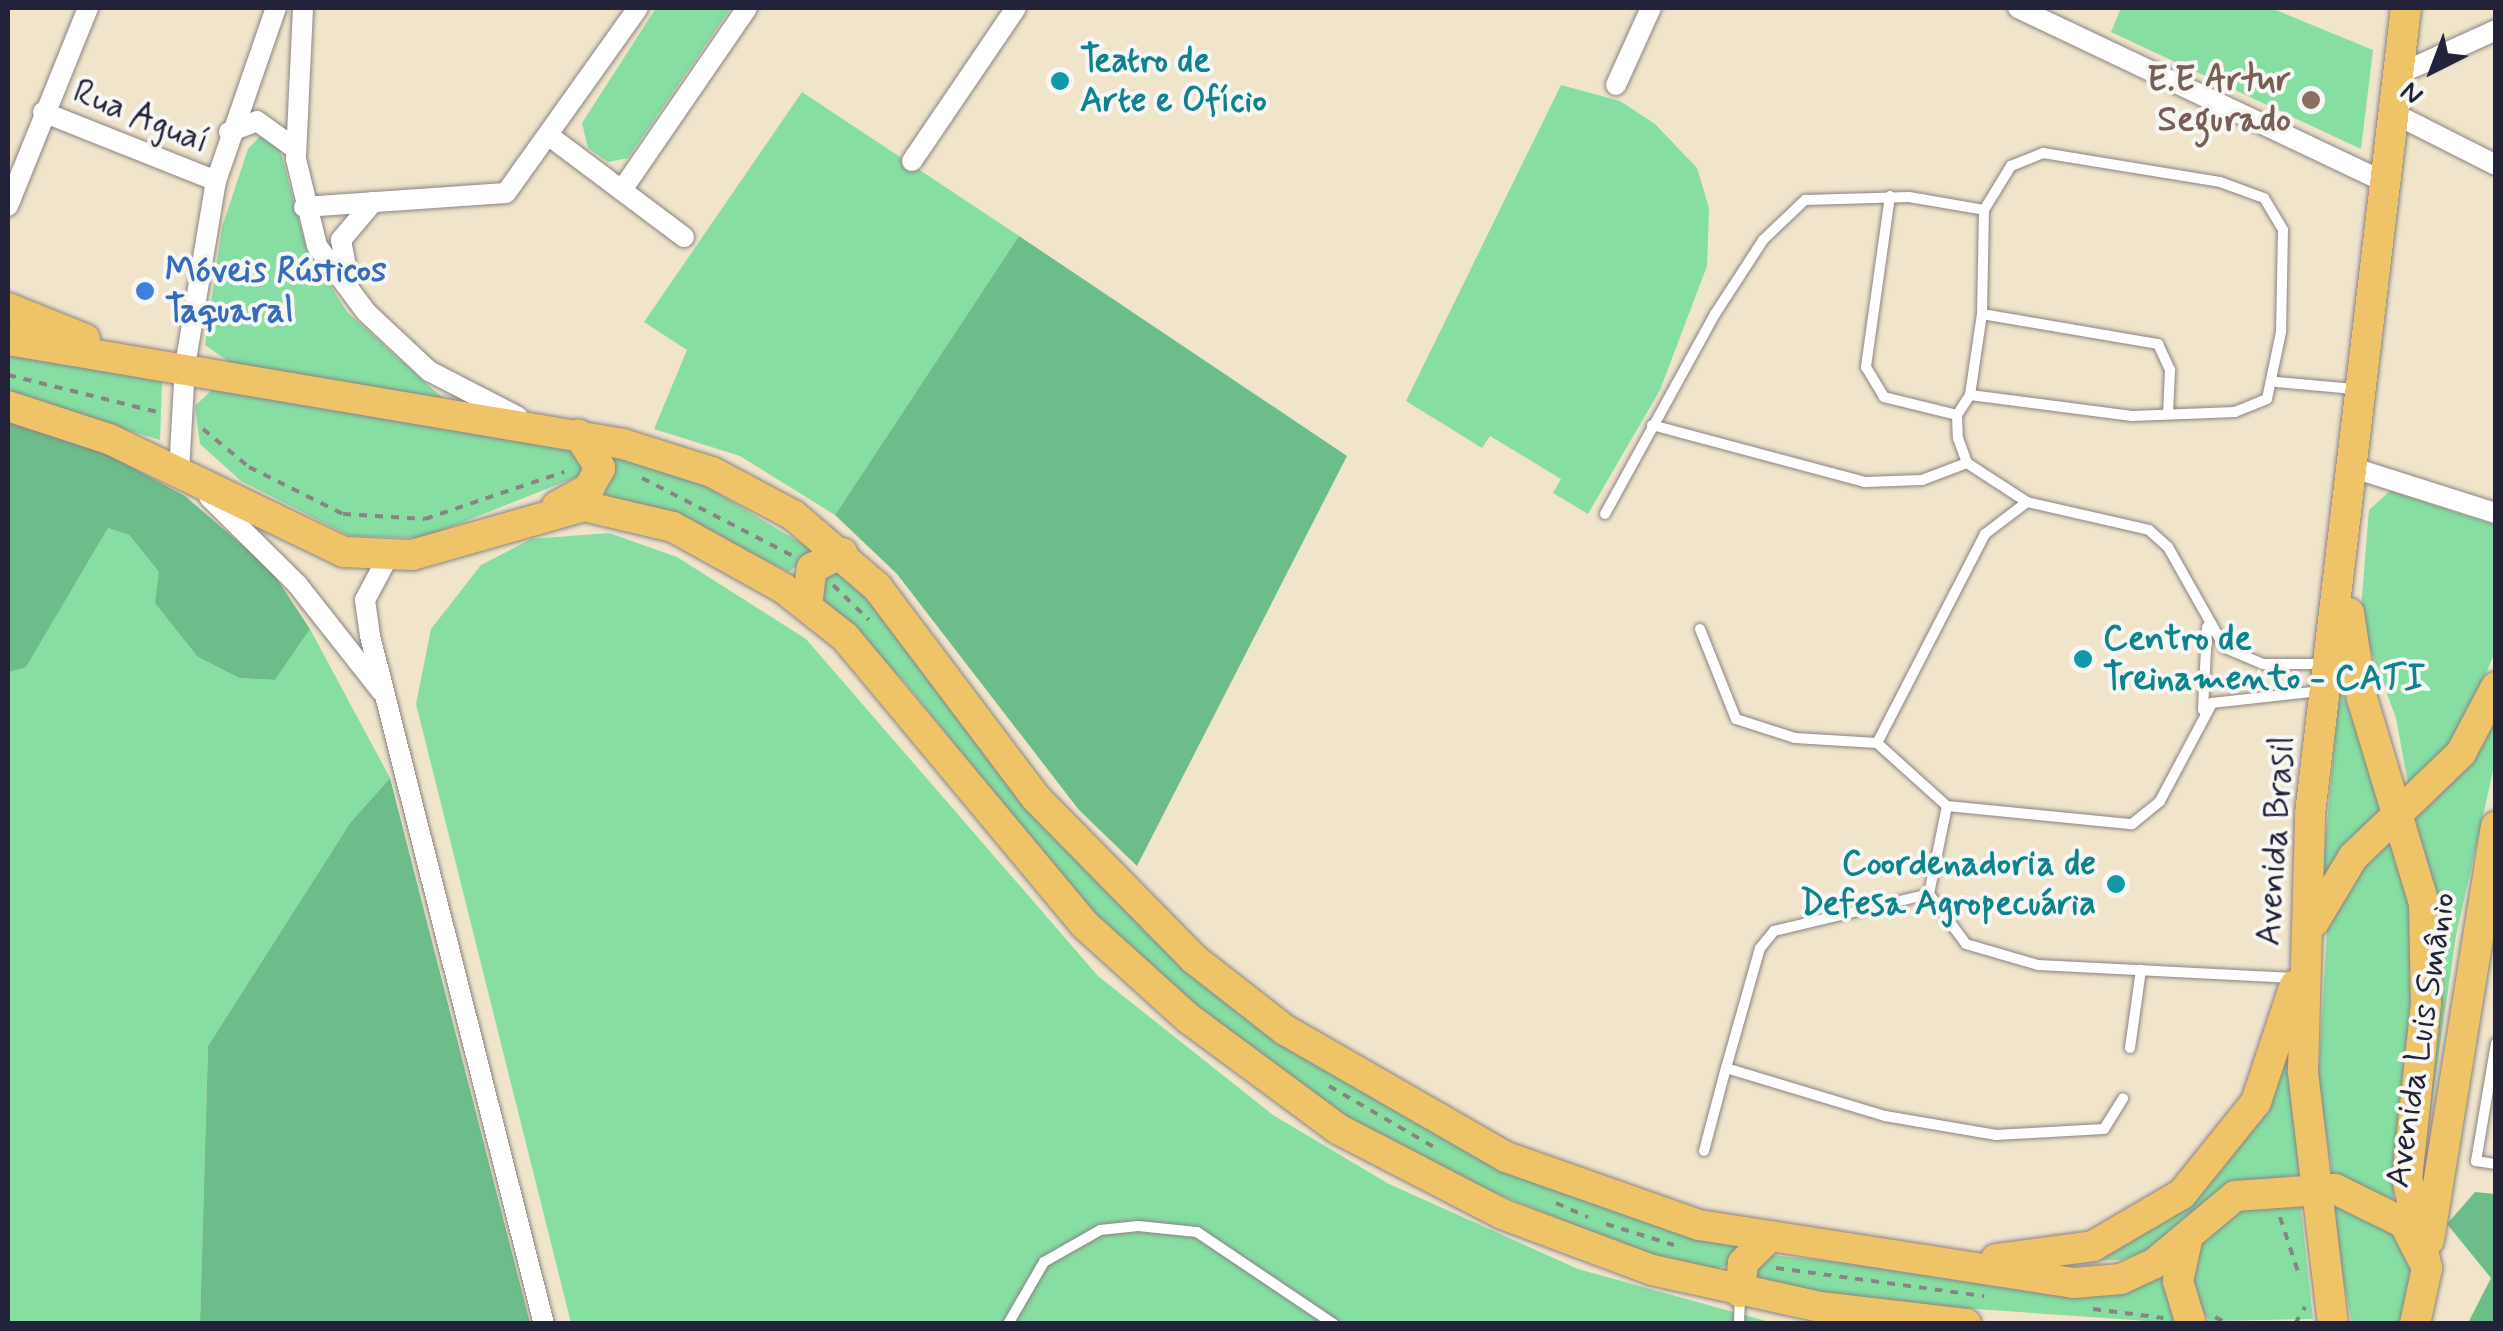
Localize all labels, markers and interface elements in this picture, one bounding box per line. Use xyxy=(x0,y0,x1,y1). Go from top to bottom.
north arrow xyxy=(2383,20,2483,120)
place label: Teatro de Arte e Ofício xyxy=(1080,40,1267,122)
place label: E.E Artur Segurado xyxy=(2146,59,2291,141)
marker: Teatro de Arte e Ofício xyxy=(1049,70,1071,92)
street label: Rua Aguaí xyxy=(67,71,215,163)
text: N xyxy=(2393,73,2432,113)
marker: E.E Artur Segurado xyxy=(2300,89,2322,111)
place label: Móveis Rústicos Taquaral xyxy=(165,250,387,332)
marker: Móveis Rústicos Taquaral xyxy=(134,280,156,302)
place label: Centro de Treinamento - CATI xyxy=(2103,618,2425,700)
marker: Centro de Treinamento - CATI xyxy=(2072,648,2094,670)
street label: Avenida Brasil xyxy=(2248,734,2304,948)
place label: Coordenadoria de Defesa Agropecuária xyxy=(1800,843,2096,925)
marker: Coordenadoria de Defesa Agropecuária xyxy=(2105,873,2127,895)
street label: Avenida Luis Smânio xyxy=(2376,885,2466,1195)

